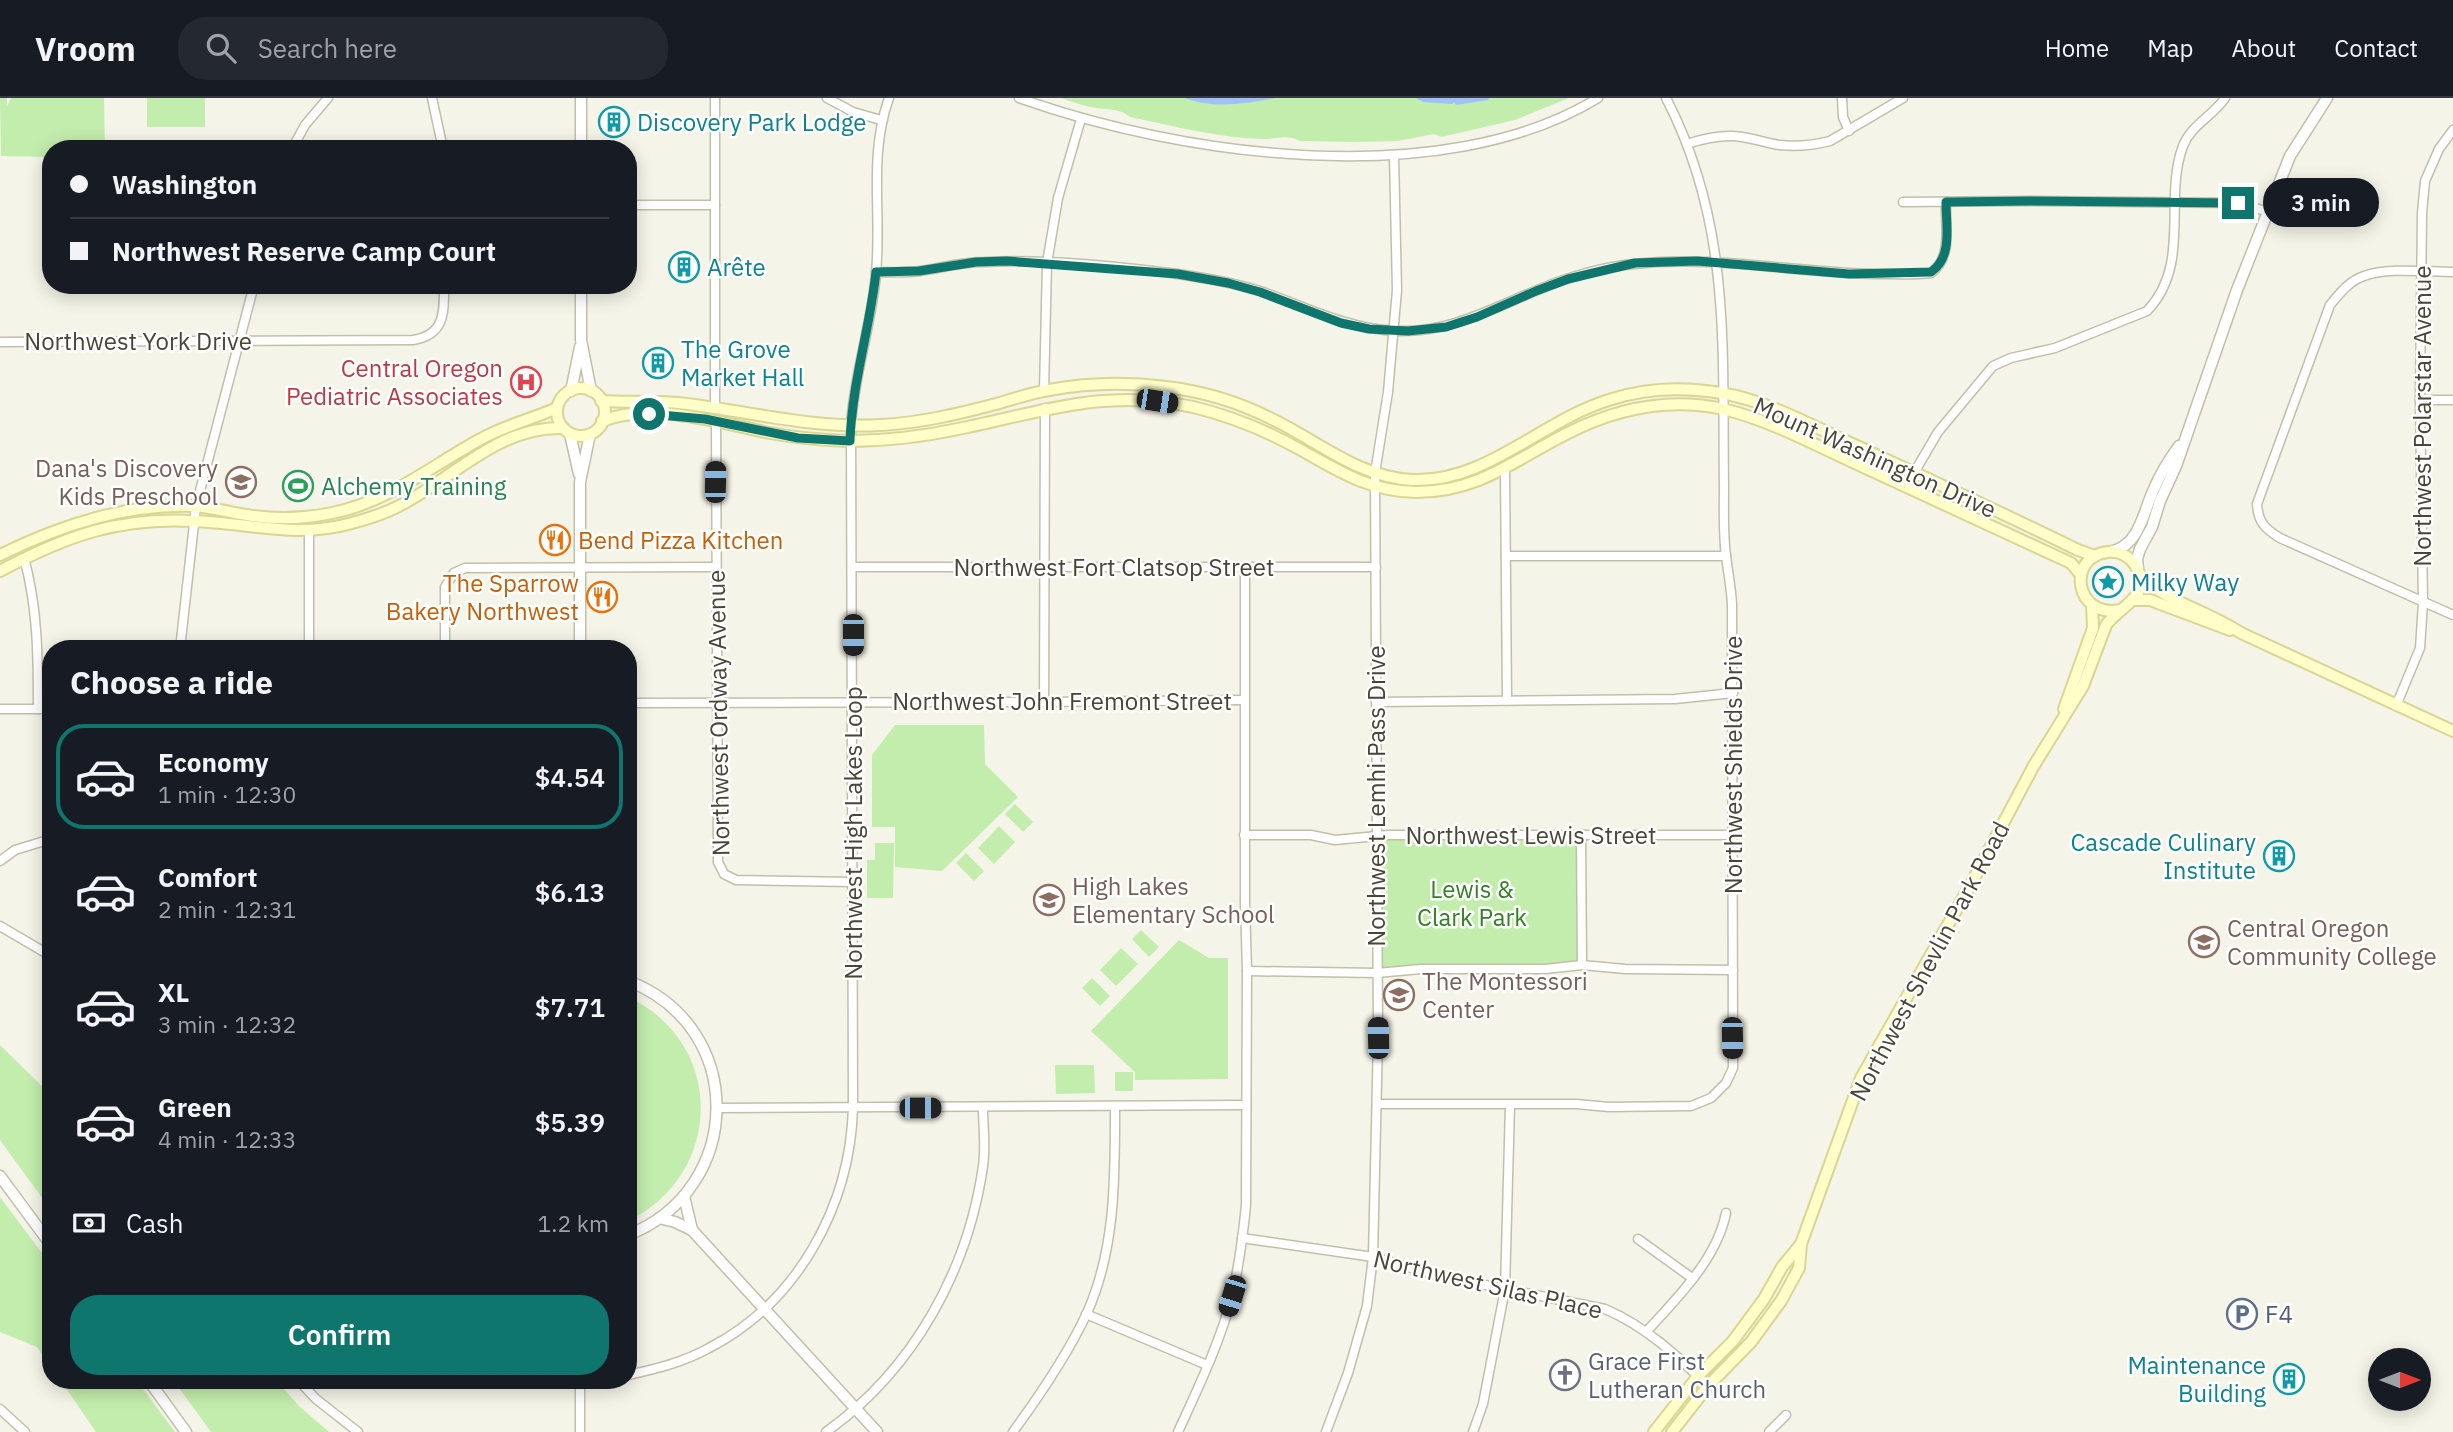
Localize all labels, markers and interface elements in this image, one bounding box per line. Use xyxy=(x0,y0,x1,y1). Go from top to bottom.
search box xyxy=(178,17,668,80)
text: Vroom xyxy=(35,27,136,70)
icon: search xyxy=(202,29,240,67)
text: Search here xyxy=(258,31,397,65)
text: Home xyxy=(2045,32,2109,64)
text: Map xyxy=(2147,32,2193,64)
text: About xyxy=(2231,32,2296,64)
text: Contact xyxy=(2334,32,2418,64)
building icon: Discovery Park Lodge xyxy=(597,105,631,139)
place label: Discovery Park Lodge xyxy=(637,106,867,138)
text: Washington xyxy=(112,167,257,201)
callout: 3 min xyxy=(2262,178,2378,228)
route end xyxy=(2222,187,2254,219)
text: 3 min xyxy=(2291,187,2351,217)
text: Northwest Reserve Camp Court xyxy=(112,234,496,268)
building icon: Arête xyxy=(667,250,701,284)
place label: Arête xyxy=(707,251,766,283)
street label: Northwest Polarstar Avenue xyxy=(2406,265,2438,567)
street label: Northwest York Drive xyxy=(24,325,252,357)
place label: The Grove Market Hall xyxy=(681,333,804,393)
building icon: The Grove Market Hall xyxy=(641,346,675,380)
place label: Central Oregon Pediatric Associates xyxy=(286,352,503,412)
hospital icon: Central Oregon Pediatric Associates xyxy=(509,365,543,399)
car xyxy=(1135,387,1180,415)
street label: Mount Washington Drive xyxy=(1749,389,2001,525)
route start xyxy=(633,398,665,430)
place label: Dana's Discovery Kids Preschool xyxy=(35,452,218,512)
car xyxy=(705,461,726,503)
school or university icon: Dana's Discovery Kids Preschool xyxy=(224,465,258,499)
sports icon: Alchemy Training xyxy=(281,469,315,503)
place label: Alchemy Training xyxy=(321,470,507,502)
restaurant icon: Bend Pizza Kitchen xyxy=(538,523,572,557)
place label: Bend Pizza Kitchen xyxy=(578,524,783,556)
street label: Northwest Fort Clatsop Street xyxy=(954,551,1274,583)
place icon: Milky Way xyxy=(2091,565,2125,599)
place label: Milky Way xyxy=(2131,566,2239,598)
place label: The Sparrow Bakery Northwest xyxy=(386,567,579,627)
street label: Northwest Ordway Avenue xyxy=(700,569,736,857)
restaurant icon: The Sparrow Bakery Northwest xyxy=(585,580,619,614)
car xyxy=(843,614,864,656)
street label: Northwest Shields Drive xyxy=(1717,636,1749,894)
street label: Northwest Lemhi Pass Drive xyxy=(1360,645,1392,947)
text: Choose a ride xyxy=(70,661,273,703)
street label: Northwest John Fremont Street xyxy=(892,685,1232,717)
street label: Northwest High Lakes Loop xyxy=(837,686,869,980)
icon: car xyxy=(74,745,137,808)
text: Economy xyxy=(158,745,269,779)
text: $4.54 xyxy=(535,760,605,794)
text: 1 min · 12:30 xyxy=(158,779,296,809)
street label: Northwest Shevlin Park Road xyxy=(1842,816,2016,1106)
street label: Northwest Lewis Street xyxy=(1406,819,1656,851)
place label: Cascade Culinary Institute xyxy=(2070,826,2256,886)
building icon: Cascade Culinary Institute xyxy=(2262,839,2296,873)
icon: car xyxy=(74,860,137,923)
text: Comfort xyxy=(158,860,257,894)
place label: High Lakes Elementary School xyxy=(1072,870,1274,930)
park label: Lewis & Clark Park xyxy=(1417,873,1527,933)
text: $6.13 xyxy=(535,875,605,909)
school or university icon: High Lakes Elementary School xyxy=(1032,883,1066,917)
text: 2 min · 12:31 xyxy=(158,894,296,924)
place label: Central Oregon Community College xyxy=(2227,912,2437,972)
school or university icon: Central Oregon Community College xyxy=(2187,925,2221,959)
place label: The Montessori Center xyxy=(1422,965,1588,1025)
icon: car xyxy=(74,975,137,1038)
text: XL xyxy=(158,975,189,1009)
school or university icon: The Montessori Center xyxy=(1382,978,1416,1012)
text: $7.71 xyxy=(535,990,605,1024)
text: 3 min · 12:32 xyxy=(158,1009,296,1039)
car xyxy=(1368,1017,1389,1059)
car xyxy=(1722,1017,1743,1059)
icon: car xyxy=(74,1090,137,1153)
text: Green xyxy=(158,1090,232,1124)
car xyxy=(900,1098,942,1119)
text: $5.39 xyxy=(535,1105,605,1139)
text: 4 min · 12:33 xyxy=(158,1124,296,1154)
icon: cash xyxy=(70,1204,108,1242)
text: Cash xyxy=(126,1206,183,1240)
text: 1.2 km xyxy=(538,1208,609,1238)
street label: Northwest Silas Place xyxy=(1370,1242,1606,1326)
car xyxy=(1216,1273,1249,1319)
button: Confirm xyxy=(70,1295,609,1375)
parking icon: F4 xyxy=(2225,1297,2259,1331)
place label: F4 xyxy=(2265,1298,2293,1330)
place label: Grace First Lutheran Church xyxy=(1588,1345,1766,1405)
north arrow xyxy=(2368,1348,2431,1410)
map controls xyxy=(2368,1348,2431,1411)
place label: Maintenance Building xyxy=(2127,1349,2266,1409)
church icon: Grace First Lutheran Church xyxy=(1548,1358,1582,1392)
building icon: Maintenance Building xyxy=(2272,1362,2306,1396)

